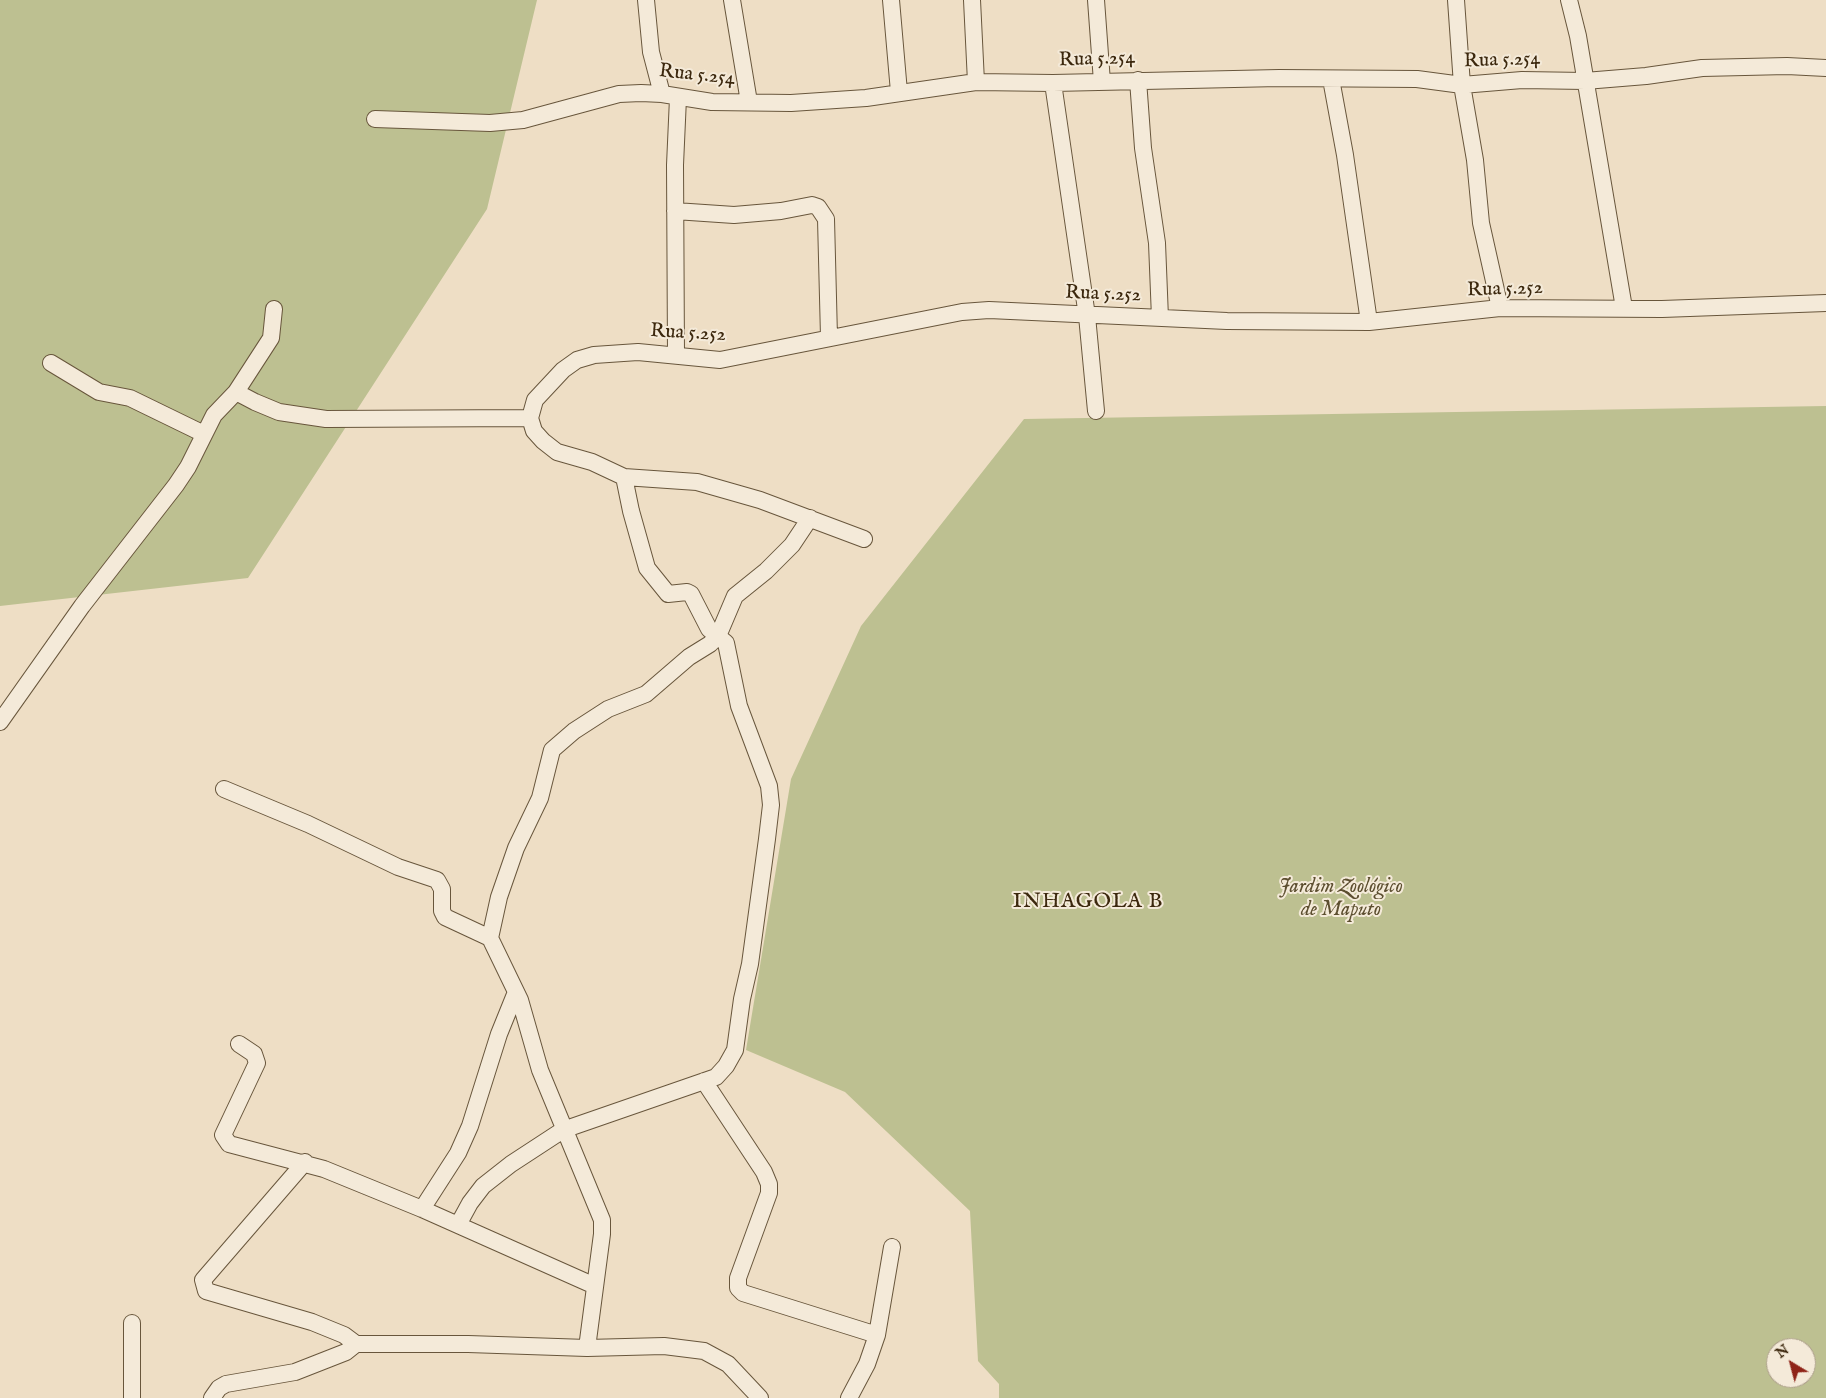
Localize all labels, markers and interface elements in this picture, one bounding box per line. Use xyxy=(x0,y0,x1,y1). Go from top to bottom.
street label: Rua 5.254 xyxy=(1058,47,1136,73)
street label: Rua 5.254 xyxy=(1463,48,1541,74)
street label: Rua 5.254 xyxy=(658,60,736,92)
street label: Rua 5.252 xyxy=(1467,277,1543,303)
street label: Rua 5.252 xyxy=(1065,282,1141,308)
street label: Rua 5.252 xyxy=(649,320,727,348)
park label: Jardim Zoológico de Maputo xyxy=(1279,876,1403,923)
district label: INHAGOLA B xyxy=(1011,890,1165,916)
north arrow xyxy=(1766,1338,1816,1388)
text: N xyxy=(1772,1341,1793,1363)

